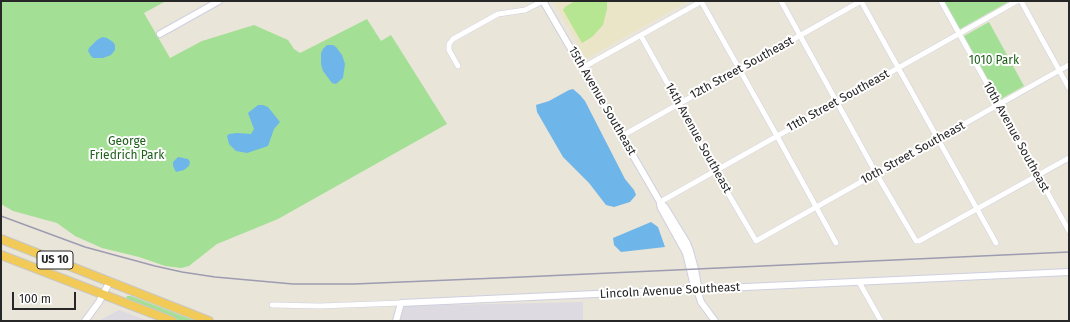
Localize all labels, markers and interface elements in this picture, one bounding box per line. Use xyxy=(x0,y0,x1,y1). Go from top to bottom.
street label: 12th Street Southeast xyxy=(688,34,796,102)
street label: 15th Avenue Southeast xyxy=(565,44,639,158)
park label: 1010 Park xyxy=(969,54,1019,68)
street label: 11th Street Southeast xyxy=(784,67,892,135)
street label: 10th Avenue Southeast xyxy=(980,79,1052,195)
street label: 14th Avenue Southeast xyxy=(662,80,734,196)
street label: 10th Street Southeast xyxy=(858,118,968,188)
park label: George Friedrich Park xyxy=(90,135,164,163)
road number: US 10 xyxy=(37,251,73,269)
street label: Lincoln Avenue Southeast xyxy=(600,280,740,302)
scale bar xyxy=(14,284,78,310)
text: 100 m xyxy=(19,292,51,306)

